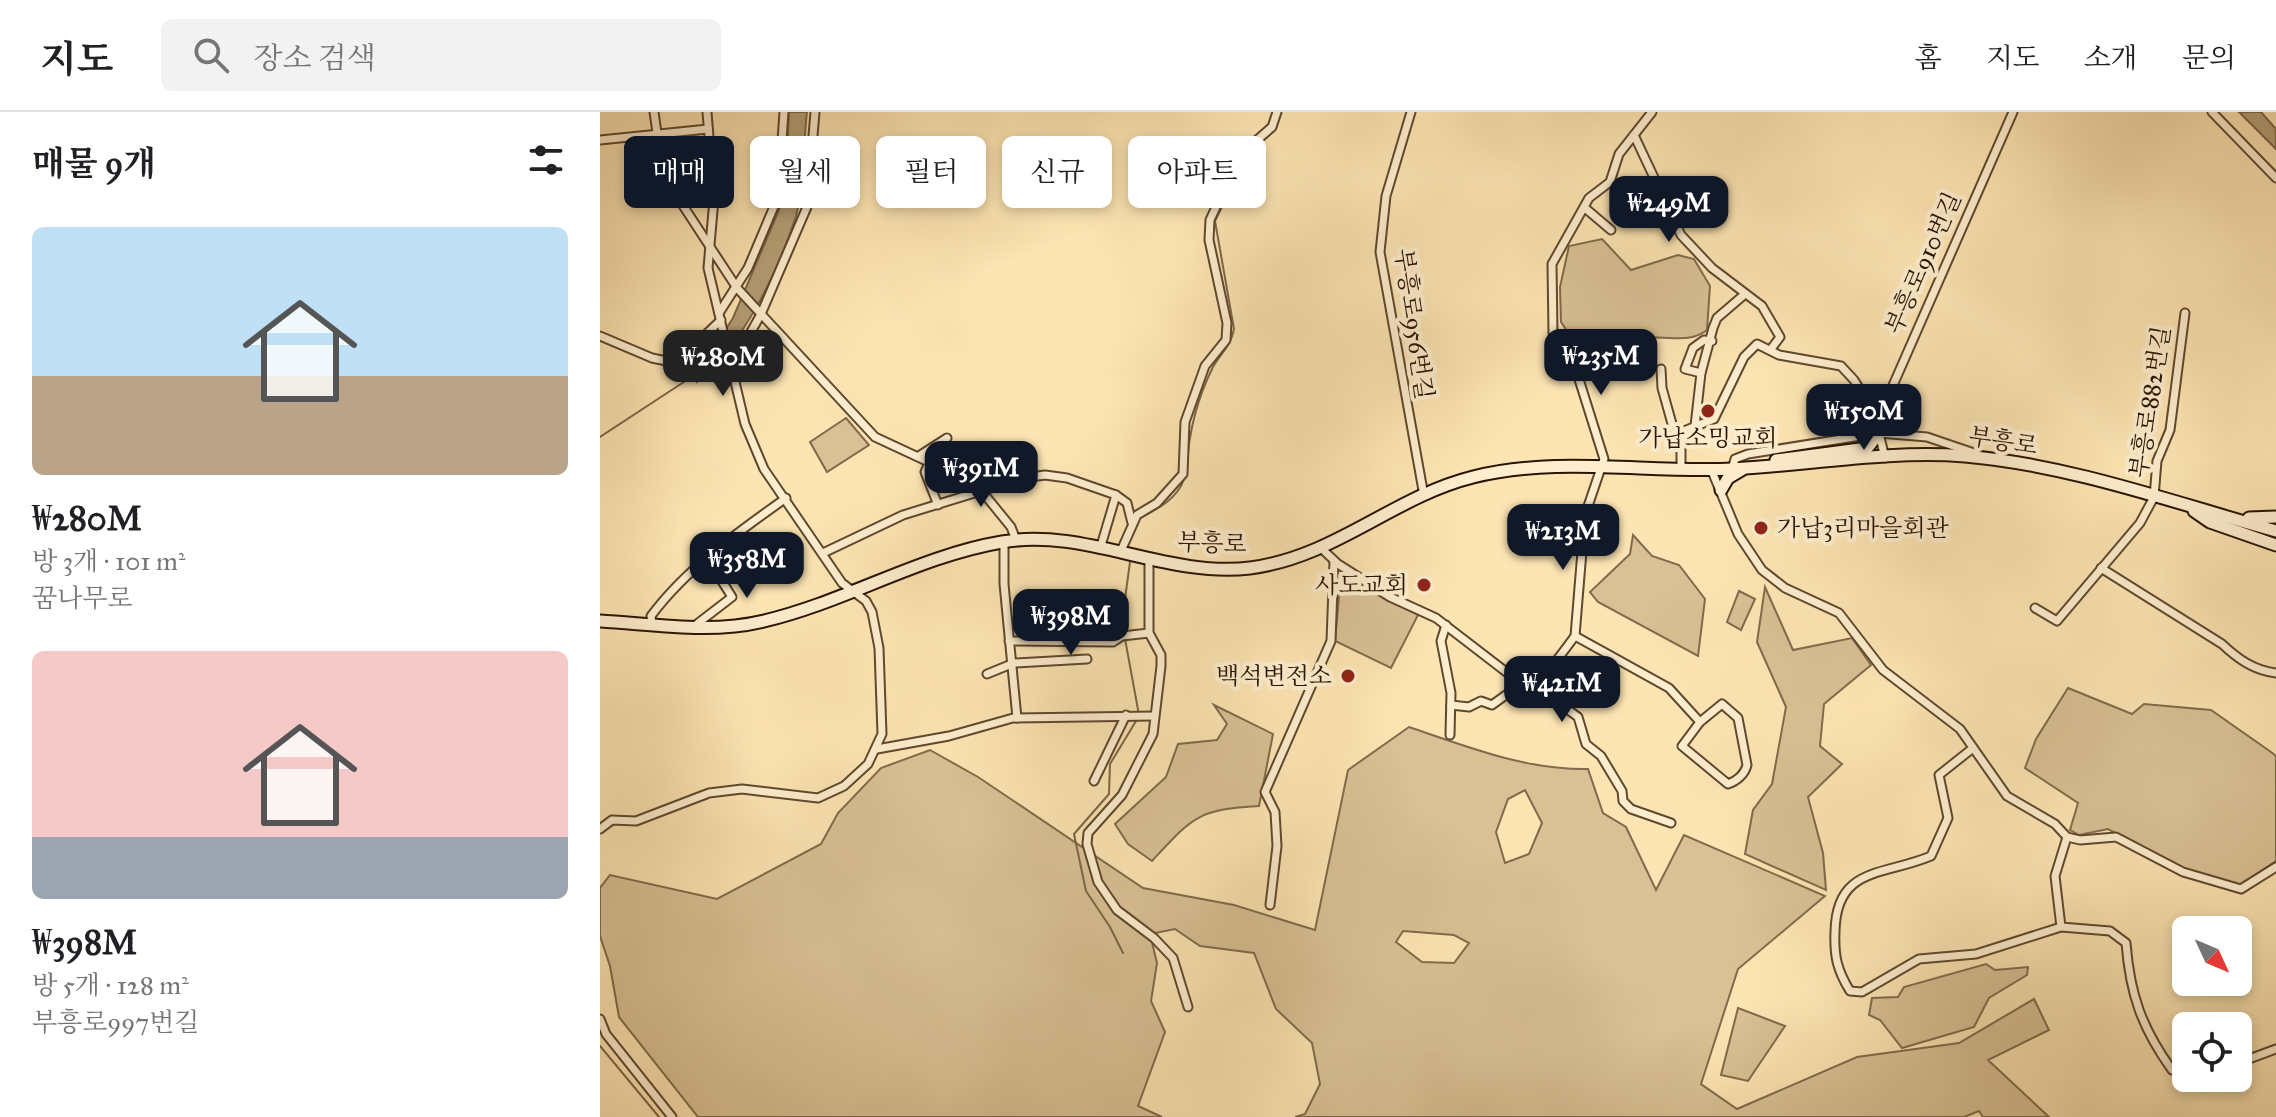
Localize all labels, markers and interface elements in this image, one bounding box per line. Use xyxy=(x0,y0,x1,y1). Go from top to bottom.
search box xyxy=(161,19,721,91)
icon: search xyxy=(189,33,233,77)
text: 지도 xyxy=(40,36,113,82)
text: 장소 검색 xyxy=(253,40,376,76)
text: 홈 xyxy=(1915,40,1942,75)
text: 지도 xyxy=(1986,40,2040,75)
text: 소개 xyxy=(2084,40,2138,75)
text: 문의 xyxy=(2182,40,2236,75)
chip: 매매 xyxy=(624,136,734,208)
chip: 월세 xyxy=(750,136,860,208)
chip: 필터 xyxy=(876,136,986,208)
chip: 신규 xyxy=(1002,136,1112,208)
chip: 아파트 xyxy=(1128,136,1266,208)
icon: filters xyxy=(524,138,568,182)
text: 매물 9개 xyxy=(32,143,156,184)
pin: ₩249M xyxy=(1613,176,1725,244)
text: ₩249M xyxy=(1627,186,1711,218)
street label: 부흥로910번길 xyxy=(1878,187,1968,339)
street label: 부흥로956번길 xyxy=(1389,247,1439,401)
icon: home xyxy=(228,279,372,423)
street label: 부흥로882번길 xyxy=(2123,324,2177,480)
pin: ₩235M xyxy=(1545,329,1657,397)
pin: ₩280M xyxy=(667,330,779,398)
text: ₩235M xyxy=(1562,339,1640,371)
text: ₩280M xyxy=(681,340,765,372)
pin: ₩150M xyxy=(1808,384,1920,452)
text: ₩150M xyxy=(1824,394,1904,426)
marker: 가납소밍교회 xyxy=(1699,402,1717,420)
street label: 부흥로 xyxy=(1966,421,2040,461)
place label: 가납소밍교회 xyxy=(1638,423,1778,453)
pin: ₩391M xyxy=(925,441,1037,509)
text: ₩391M xyxy=(943,451,1019,483)
text: ₩280M xyxy=(32,498,142,539)
pin: ₩213M xyxy=(1507,504,1619,572)
place label: 가납3리마을회관 xyxy=(1777,513,1949,543)
text: ₩213M xyxy=(1525,514,1601,546)
marker: 가납3리마을회관 xyxy=(1752,519,1770,537)
street label: 부흥로 xyxy=(1177,527,1247,559)
pin: ₩358M xyxy=(691,532,803,600)
text: ₩358M xyxy=(708,542,786,574)
text: 방 3개 · 101 m² xyxy=(32,545,185,577)
place label: 사도교회 xyxy=(1315,570,1408,600)
marker: 사도교회 xyxy=(1415,576,1433,594)
text: 꿈나무로 xyxy=(32,582,132,614)
pin: ₩398M xyxy=(1015,589,1127,657)
text: ₩398M xyxy=(1031,599,1111,631)
pin: ₩421M xyxy=(1506,656,1618,724)
place label: 백석변전소 xyxy=(1216,661,1332,691)
text: ₩421M xyxy=(1522,666,1602,698)
marker: 백석변전소 xyxy=(1339,667,1357,685)
icon: home xyxy=(228,703,372,847)
north arrow xyxy=(2172,916,2252,996)
map controls xyxy=(2172,916,2252,1092)
text: ₩398M xyxy=(32,922,137,963)
text: 방 5개 · 128 m² xyxy=(32,969,189,1001)
text: 부흥로997번길 xyxy=(32,1006,199,1038)
button: locate xyxy=(2172,1012,2252,1092)

